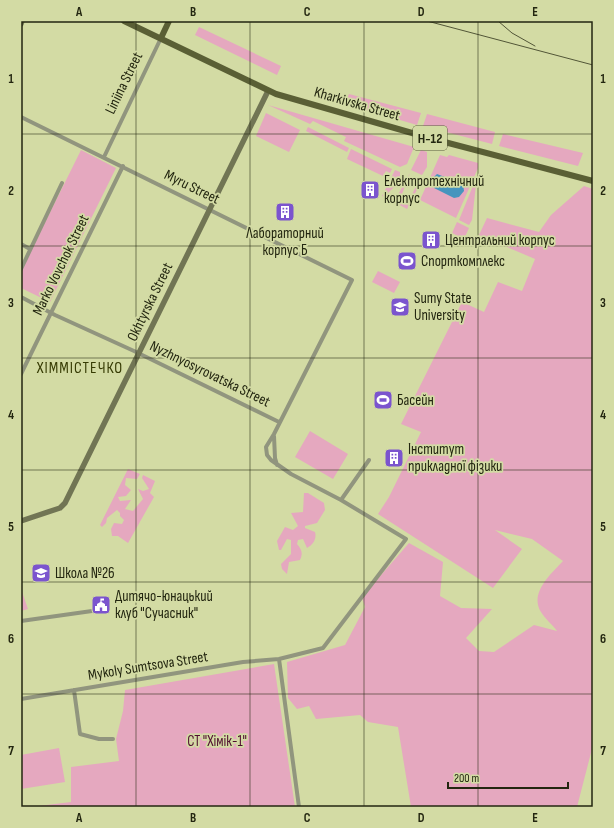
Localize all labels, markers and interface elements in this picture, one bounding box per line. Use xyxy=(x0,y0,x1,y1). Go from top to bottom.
text: A xyxy=(75,4,83,20)
text: B xyxy=(190,4,196,20)
text: C xyxy=(304,4,311,20)
text: D xyxy=(418,4,425,20)
text: E xyxy=(532,4,538,20)
street label: Liniina Street xyxy=(101,49,147,117)
text: 1 xyxy=(8,71,14,87)
text: 1 xyxy=(600,71,606,87)
street label: Kharkivska Street xyxy=(312,83,403,125)
road number: Н-12 xyxy=(413,126,447,150)
street label: Myru Street xyxy=(161,165,223,209)
place label: Електротехнічний корпус xyxy=(384,172,484,208)
building icon: Електротехнічний корпус xyxy=(359,179,381,201)
text: 2 xyxy=(8,183,14,199)
text: 2 xyxy=(600,183,606,199)
building icon: Лабораторний корпус Б xyxy=(274,201,296,223)
street label: Marko Vovchok Street xyxy=(28,211,94,318)
place label: Лабораторний корпус Б xyxy=(245,224,324,260)
building icon: Центральний корпус xyxy=(420,229,442,251)
place label: Центральний корпус xyxy=(445,231,555,250)
sports icon: Спорткомплекс xyxy=(396,250,418,272)
place label: Спорткомплекс xyxy=(421,252,505,271)
street label: Okhtyrska Street xyxy=(123,259,177,344)
place label: Sumy State University xyxy=(414,289,472,325)
text: 3 xyxy=(8,295,14,311)
text: 3 xyxy=(600,295,606,311)
school or university icon: Sumy State University xyxy=(389,296,411,318)
street label: Nyzhnyosyrovatska Street xyxy=(147,337,274,412)
district label: ХІММІСТЕЧКО xyxy=(36,359,123,378)
sports icon: Басейн xyxy=(372,389,394,411)
place label: Басейн xyxy=(397,391,434,410)
text: 4 xyxy=(8,407,14,423)
text: 4 xyxy=(600,407,606,423)
place label: Інститут прикладної фізики xyxy=(408,440,502,476)
building icon: Інститут прикладної фізики xyxy=(383,447,405,469)
text: 5 xyxy=(8,519,14,535)
text: 5 xyxy=(600,519,606,535)
school or university icon: Школа №26 xyxy=(30,562,52,584)
place label: Школа №26 xyxy=(55,564,115,583)
place label: Дитячо-юнацький клуб "Сучасник" xyxy=(115,587,213,623)
public building icon: Дитячо-юнацький клуб "Сучасник" xyxy=(90,594,112,616)
text: 6 xyxy=(8,631,14,647)
text: 6 xyxy=(600,631,606,647)
street label: Mykoly Sumtsova Street xyxy=(87,647,210,685)
park label: СТ "Хімік-1" xyxy=(187,732,247,751)
text: 7 xyxy=(8,743,14,759)
text: 7 xyxy=(600,743,606,759)
scale bar xyxy=(448,764,568,790)
text: 200 m xyxy=(454,771,480,786)
text: A xyxy=(75,810,83,826)
text: B xyxy=(190,810,196,826)
text: C xyxy=(304,810,311,826)
text: D xyxy=(418,810,425,826)
text: E xyxy=(532,810,538,826)

